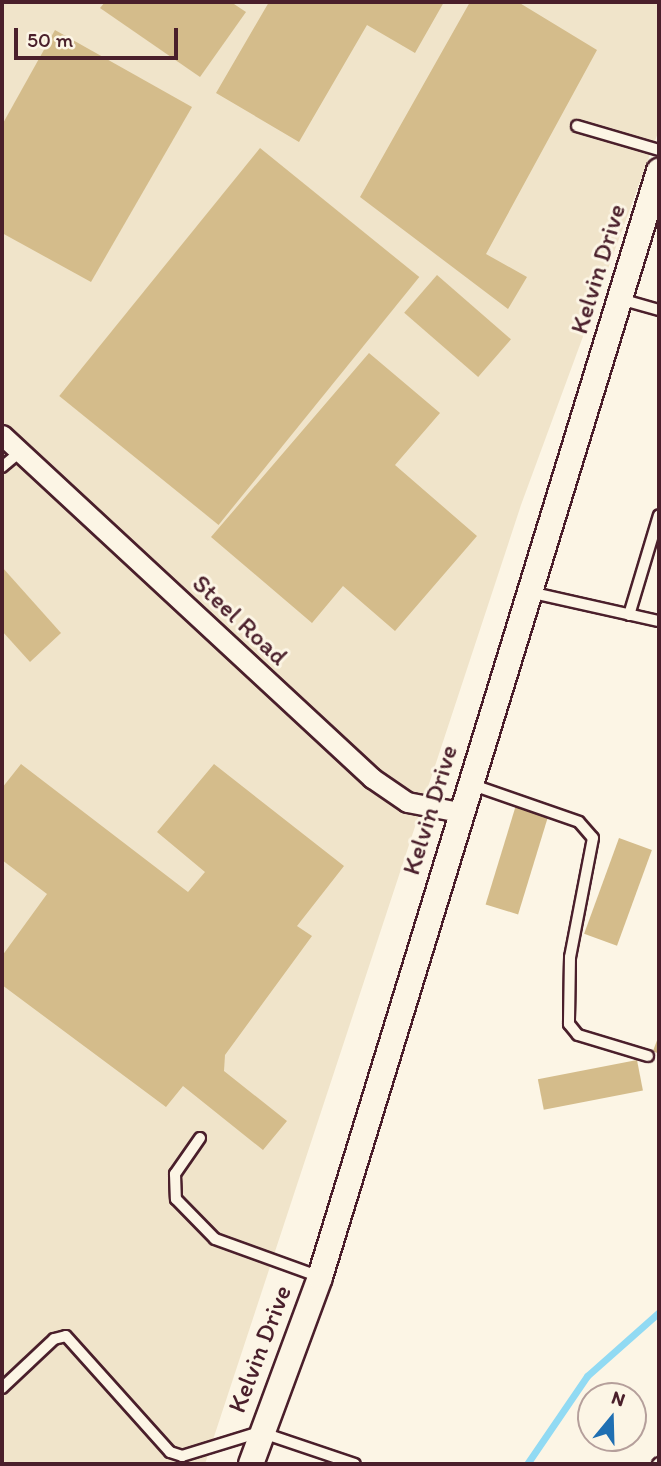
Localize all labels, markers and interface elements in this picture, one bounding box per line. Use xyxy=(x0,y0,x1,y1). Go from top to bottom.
scale bar xyxy=(18,14,182,58)
text: 50 m xyxy=(27,27,73,52)
street label: Kelvin Drive xyxy=(563,200,633,338)
street label: Steel Road xyxy=(186,568,294,672)
street label: Kelvin Drive xyxy=(395,741,465,879)
street label: Kelvin Drive xyxy=(221,1281,299,1417)
north arrow xyxy=(577,1382,647,1452)
text: N xyxy=(609,1386,628,1412)

